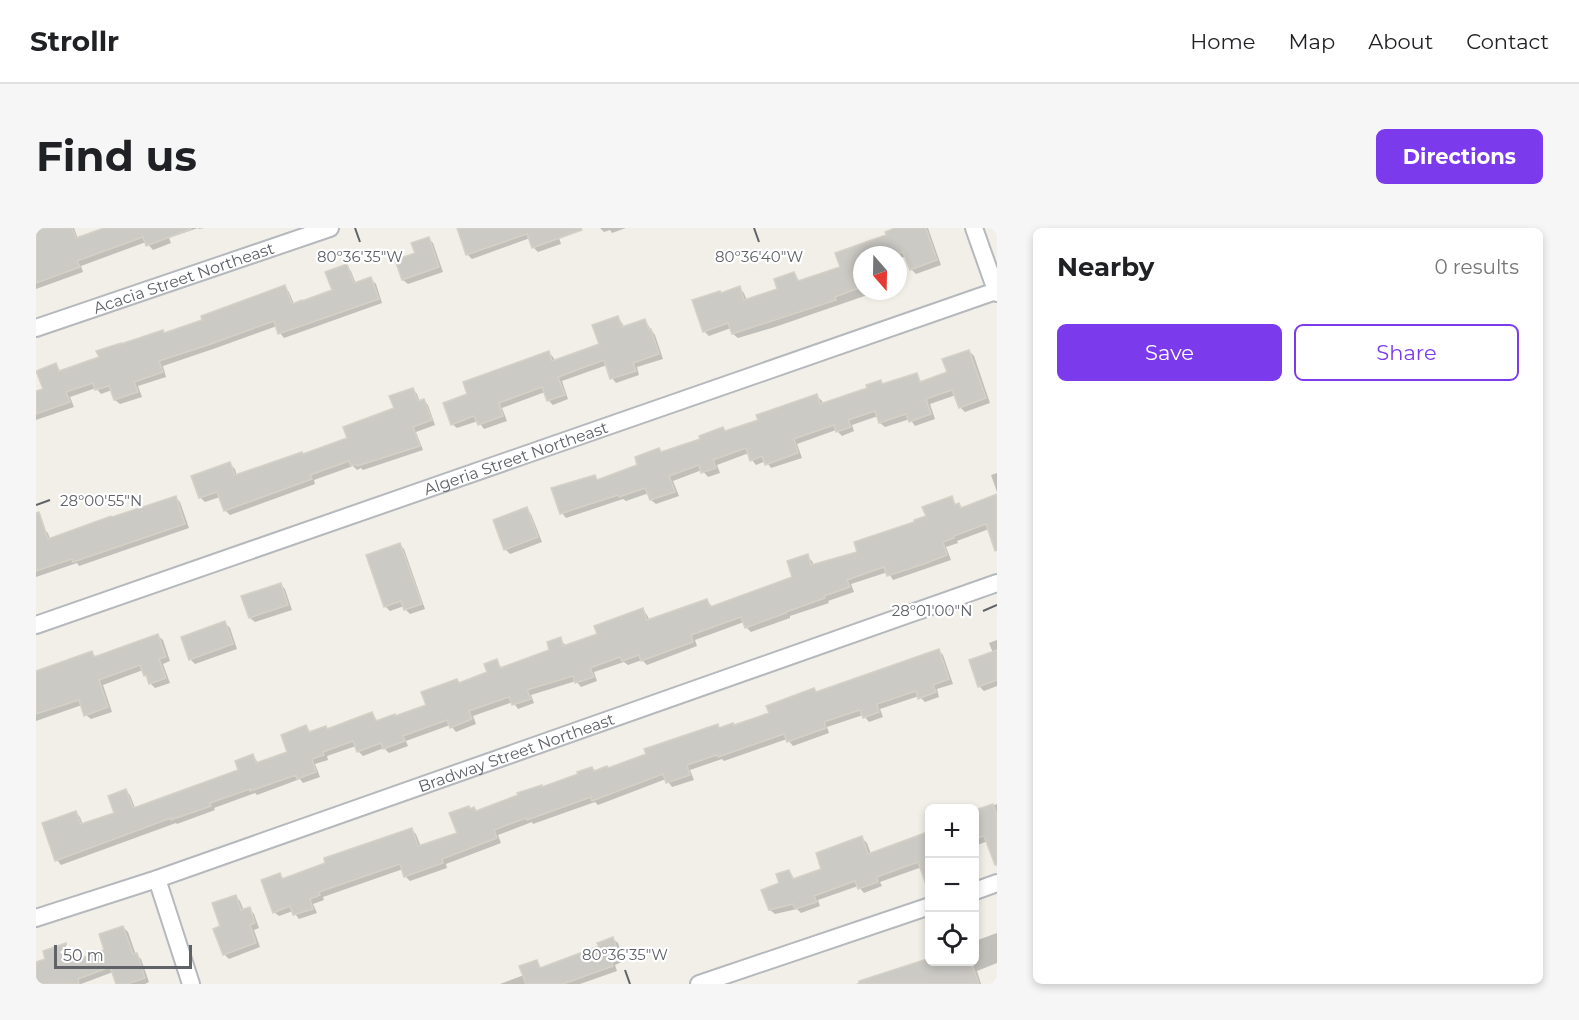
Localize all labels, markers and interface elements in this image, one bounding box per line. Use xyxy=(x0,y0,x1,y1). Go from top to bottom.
text: Strollr xyxy=(30,24,119,58)
text: Home xyxy=(1190,29,1255,54)
text: Map xyxy=(1288,29,1335,54)
text: About xyxy=(1368,29,1433,54)
text: Contact xyxy=(1466,29,1549,54)
button: Directions xyxy=(1376,129,1543,184)
text: Find us xyxy=(36,130,197,182)
street label: Acacia Street Northeast xyxy=(91,239,277,318)
north arrow xyxy=(853,246,907,300)
text: 80°36'35"W xyxy=(317,247,403,266)
text: 80°36'40"W xyxy=(715,247,803,266)
text: Nearby xyxy=(1057,251,1154,283)
text: 0 results xyxy=(1434,255,1519,279)
button: Save xyxy=(1057,324,1282,381)
button: Share xyxy=(1294,324,1519,381)
street label: Algeria Street Northeast xyxy=(421,418,611,499)
text: 28°00'55"N xyxy=(60,491,142,510)
text: 28°01'00"N xyxy=(892,601,972,620)
street label: Bradway Street Northeast xyxy=(416,709,618,796)
map controls xyxy=(925,804,979,966)
button: + xyxy=(925,804,979,858)
button: − xyxy=(925,858,979,912)
button: locate xyxy=(925,912,979,966)
scale bar xyxy=(54,942,192,970)
text: 80°36'35"W xyxy=(582,945,668,964)
text: 50 m xyxy=(63,946,104,965)

